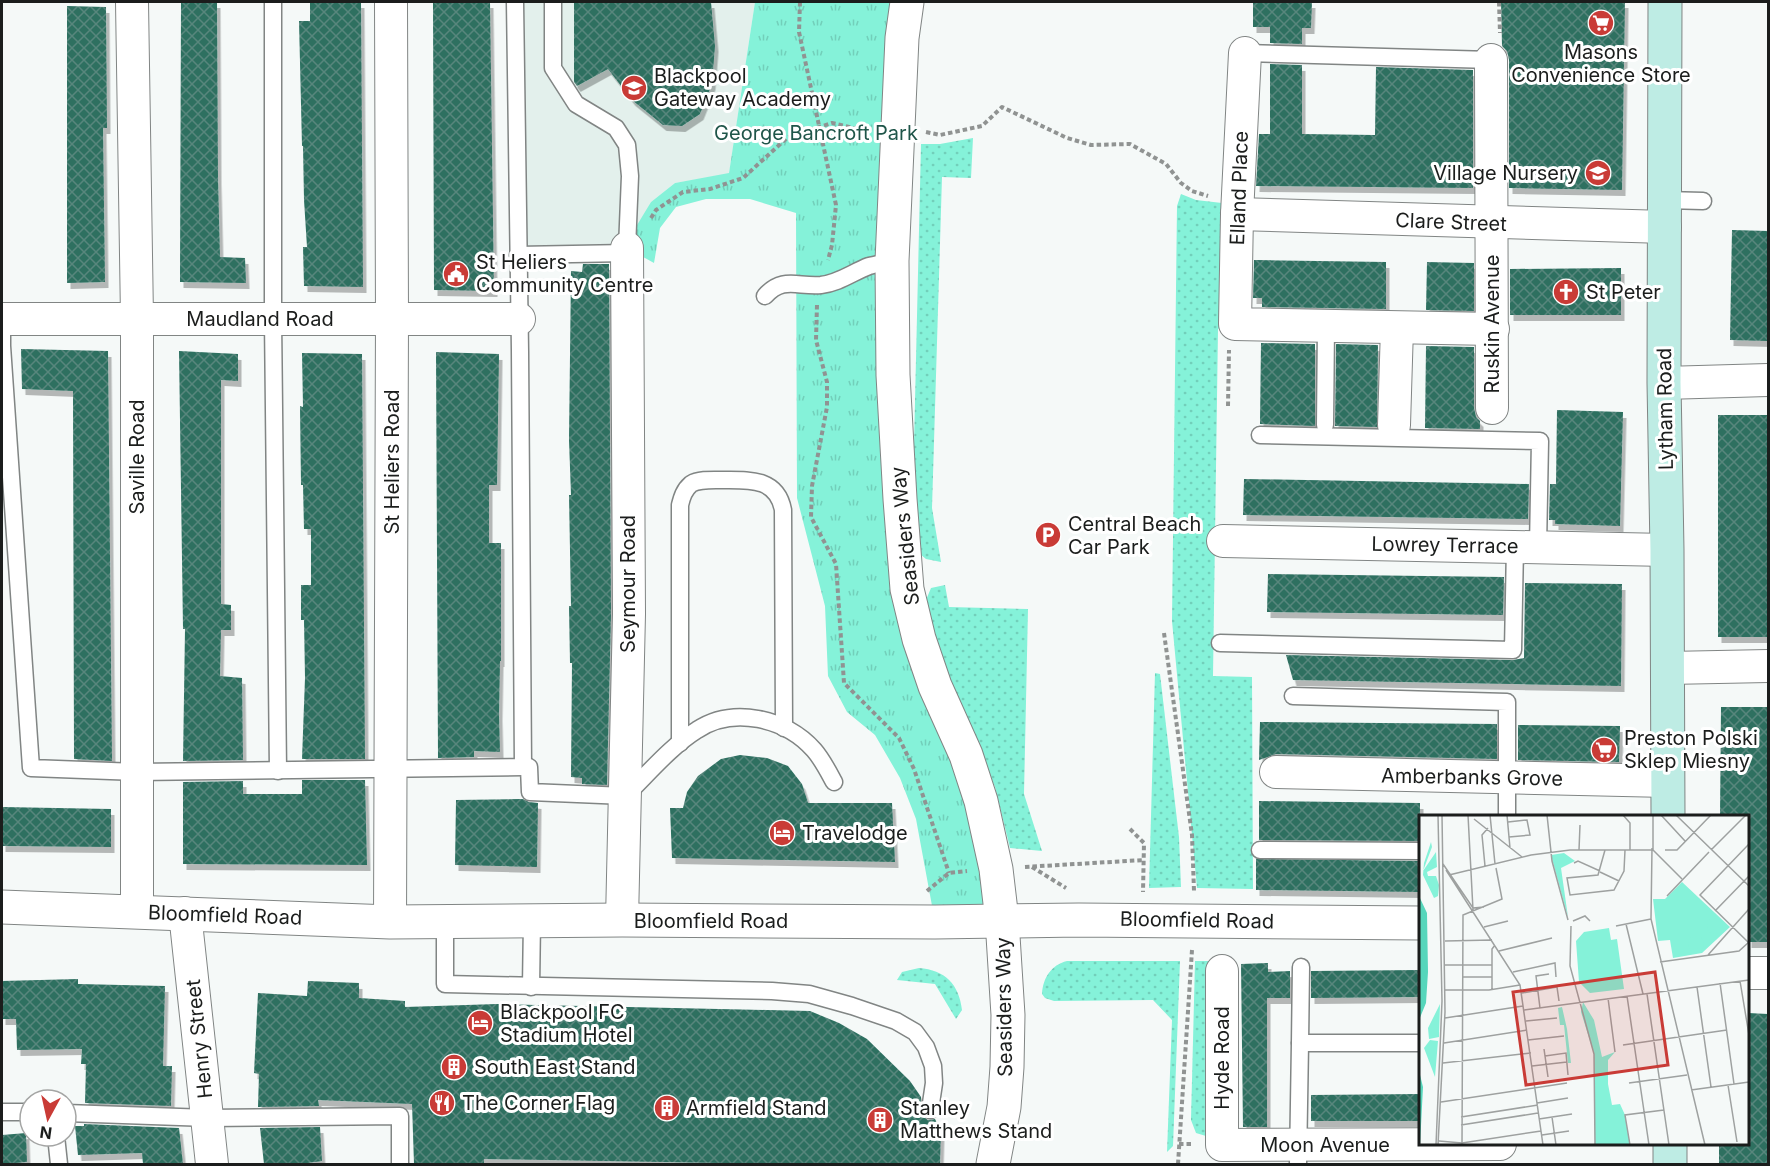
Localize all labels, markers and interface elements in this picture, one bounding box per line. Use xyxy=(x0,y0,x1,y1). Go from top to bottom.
supermarket icon: Masons Convenience Store xyxy=(1586,8,1616,38)
place label: Masons Convenience Store xyxy=(1511,40,1691,87)
place label: Blackpool Gateway Academy xyxy=(654,64,831,111)
school or university icon: Blackpool Gateway Academy xyxy=(619,73,649,103)
park label: George Bancroft Park xyxy=(714,121,918,145)
street label: Elland Place xyxy=(1225,130,1253,246)
school or university icon: Village Nursery xyxy=(1583,158,1613,188)
place label: Village Nursery xyxy=(1433,161,1578,185)
street label: Clare Street xyxy=(1395,208,1508,236)
place label: St Heliers Community Centre xyxy=(476,250,653,297)
street label: Ruskin Avenue xyxy=(1480,255,1504,393)
public building icon: St Heliers Community Centre xyxy=(441,259,471,289)
church icon: St Peter xyxy=(1551,277,1581,307)
place label: St Peter xyxy=(1586,280,1661,304)
street label: Maudland Road xyxy=(186,307,334,331)
street label: Lytham Road xyxy=(1652,348,1678,470)
street label: St Heliers Road xyxy=(380,390,404,534)
street label: Saville Road xyxy=(125,399,149,515)
street label: Seasiders Way xyxy=(886,465,924,607)
place label: Central Beach Car Park xyxy=(1068,512,1201,559)
street label: Seymour Road xyxy=(616,515,640,653)
parking icon: Central Beach Car Park xyxy=(1033,520,1063,550)
street label: Lowrey Terrace xyxy=(1371,532,1519,558)
place label: Preston Polski Sklep Miesny xyxy=(1624,726,1758,773)
supermarket icon: Preston Polski Sklep Miesny xyxy=(1589,735,1619,765)
street label: Amberbanks Grove xyxy=(1381,763,1563,791)
inset map xyxy=(1419,815,1749,1145)
hotel icon: Travelodge xyxy=(767,818,797,848)
place label: Travelodge xyxy=(802,821,908,845)
street label: Bloomfield Road xyxy=(147,900,303,930)
street label: Bloomfield Road xyxy=(1120,907,1274,933)
street label: Bloomfield Road xyxy=(634,909,788,933)
street label: Seasiders Way xyxy=(991,937,1017,1077)
street label: Henry Street xyxy=(181,978,217,1100)
place label: Blackpool FC Stadium Hotel xyxy=(500,1000,632,1047)
street label: Hyde Road xyxy=(1210,1006,1234,1110)
hotel icon: Blackpool FC Stadium Hotel xyxy=(465,1008,495,1038)
building icon: South East Stand xyxy=(439,1052,469,1082)
place label: South East Stand xyxy=(474,1055,635,1079)
north arrow xyxy=(18,1088,78,1148)
restaurant icon: The Corner Flag xyxy=(427,1088,457,1118)
place label: The Corner Flag xyxy=(462,1091,615,1115)
building icon: Armfield Stand xyxy=(652,1093,682,1123)
place label: Armfield Stand xyxy=(686,1096,827,1120)
place label: Stanley Matthews Stand xyxy=(900,1096,1052,1143)
building icon: Stanley Matthews Stand xyxy=(865,1105,895,1135)
text: N xyxy=(38,1122,53,1144)
street label: Moon Avenue xyxy=(1260,1133,1390,1157)

